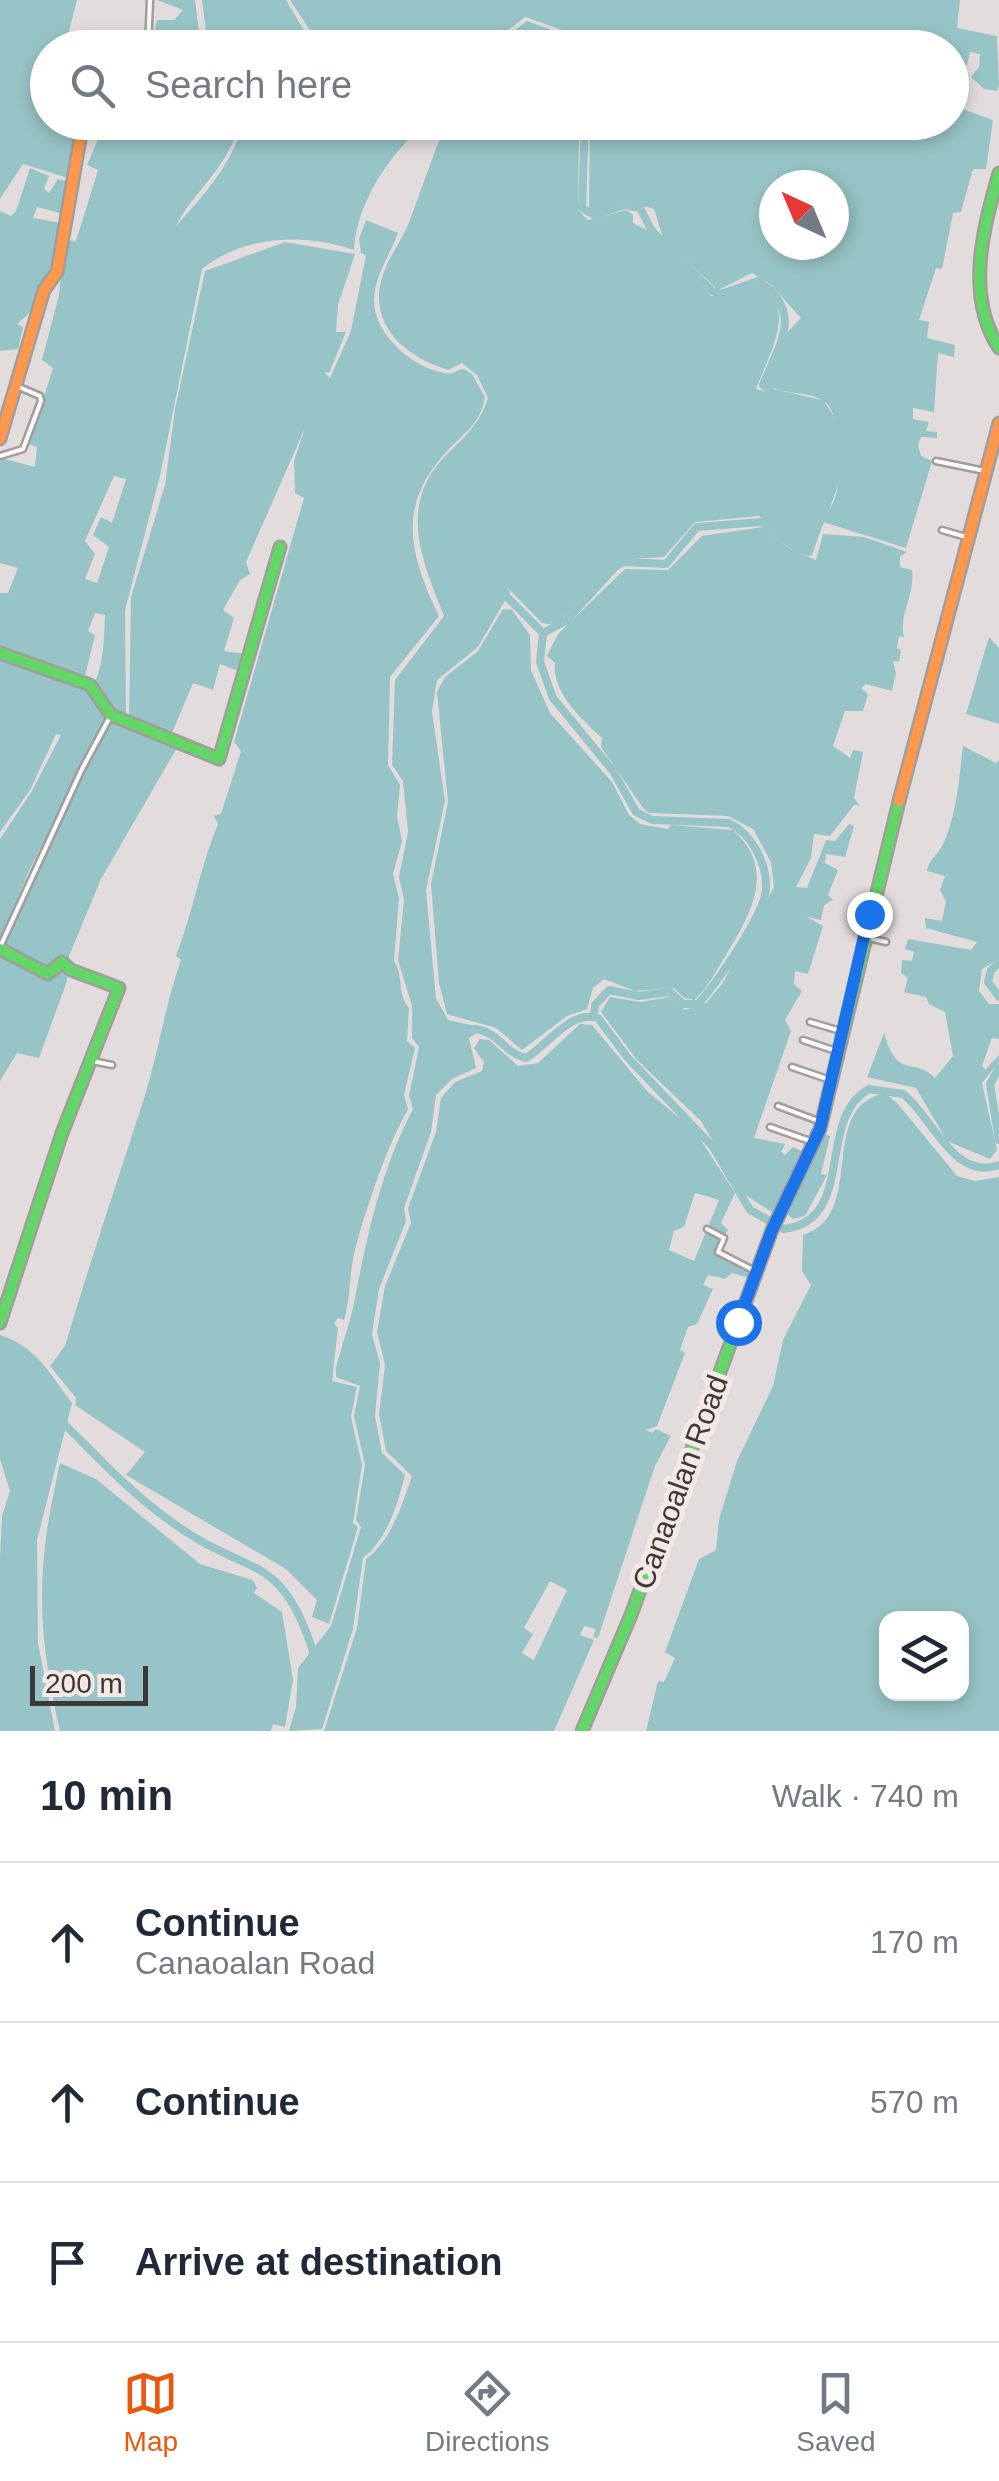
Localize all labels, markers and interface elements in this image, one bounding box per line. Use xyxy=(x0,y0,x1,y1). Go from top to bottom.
search box xyxy=(30,30,969,140)
icon: search xyxy=(65,58,120,113)
text: Search here xyxy=(145,64,352,106)
north arrow xyxy=(759,170,849,260)
route end xyxy=(847,892,893,938)
route start xyxy=(716,1300,762,1346)
street label: Canaoalan Road xyxy=(626,1371,734,1593)
map controls xyxy=(879,1611,969,1701)
button: layers xyxy=(879,1611,969,1701)
scale bar xyxy=(30,1661,148,1706)
text: 200 m xyxy=(45,1668,123,1699)
text: 10 min xyxy=(40,1772,173,1819)
text: Walk · 740 m xyxy=(772,1778,959,1814)
text: Continue xyxy=(135,1902,300,1944)
icon: ahead xyxy=(40,1915,95,1970)
text: 170 m xyxy=(870,1924,959,1960)
text: Canaoalan Road xyxy=(135,1945,375,1981)
icon: ahead xyxy=(40,2075,95,2130)
text: Continue xyxy=(135,2081,300,2123)
text: 570 m xyxy=(870,2084,959,2120)
icon: arrive xyxy=(40,2235,95,2290)
text: Arrive at destination xyxy=(135,2241,502,2283)
tab: Map xyxy=(123,2366,178,2458)
tab: Directions xyxy=(425,2366,550,2458)
tab: Saved xyxy=(796,2366,876,2458)

